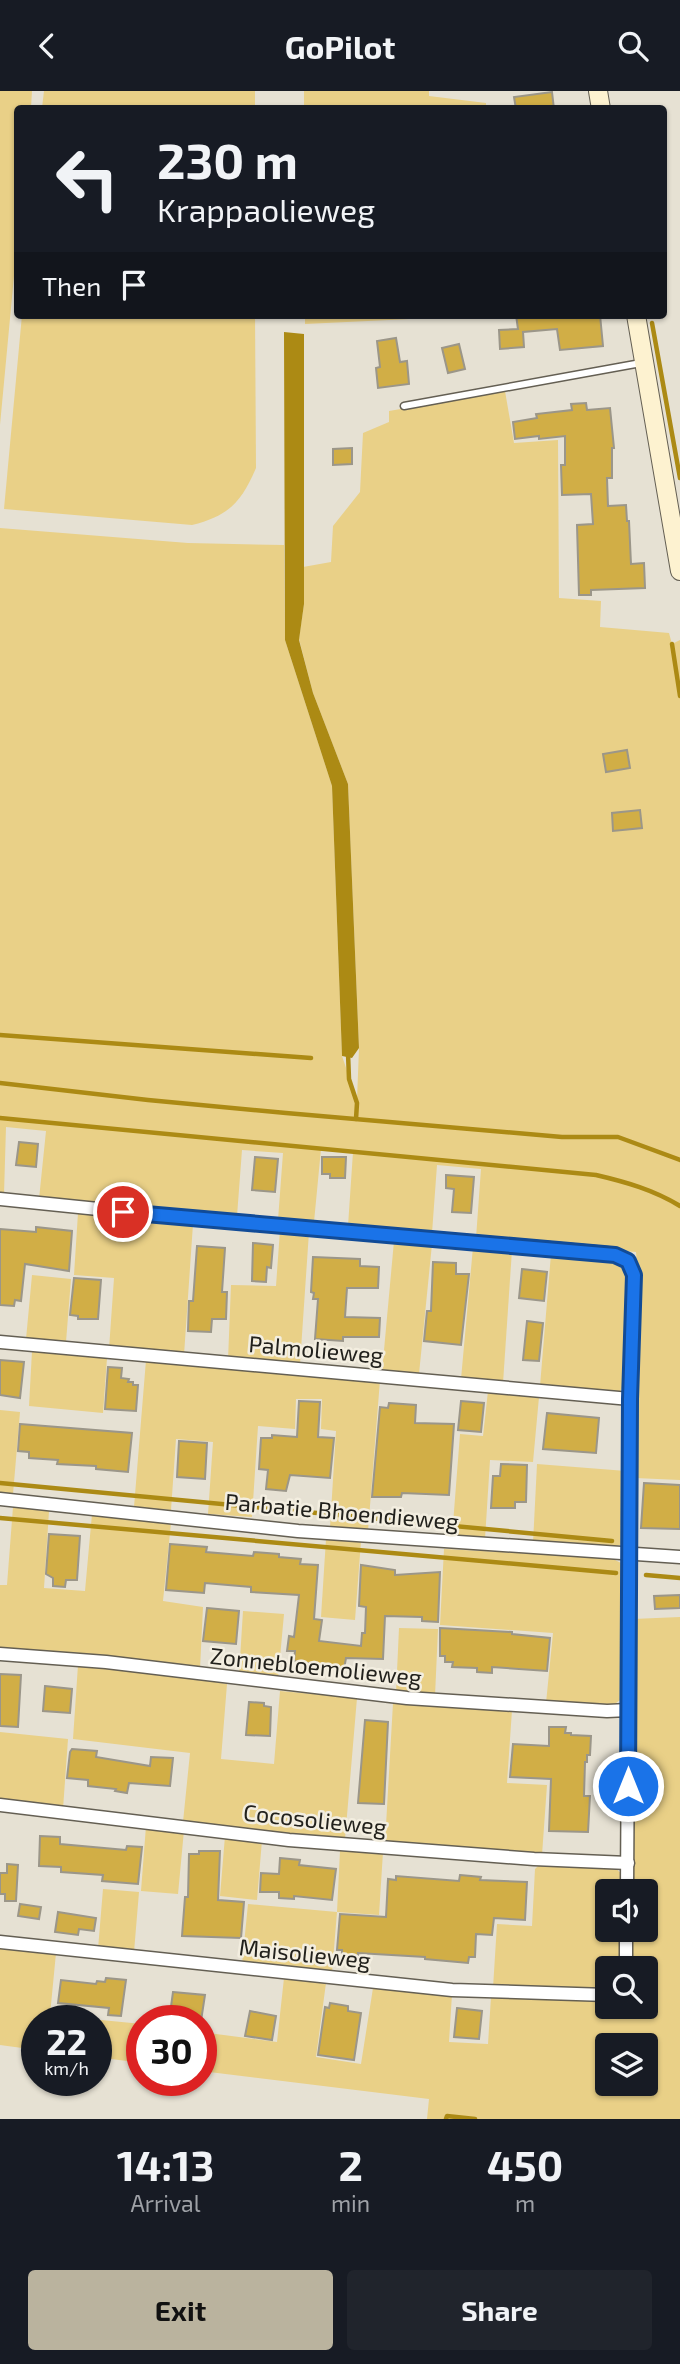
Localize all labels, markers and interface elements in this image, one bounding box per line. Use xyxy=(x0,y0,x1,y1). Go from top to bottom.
icon: back xyxy=(28,27,66,65)
text: GoPilot xyxy=(285,27,395,65)
icon: search xyxy=(614,27,652,65)
text: 230 m xyxy=(157,130,298,189)
icon: left xyxy=(42,133,133,224)
text: Krappaolieweg xyxy=(157,190,375,228)
icon: arrive xyxy=(115,266,153,304)
text: Then xyxy=(42,270,101,301)
pin xyxy=(93,1182,153,1242)
icon: arrive xyxy=(104,1193,142,1231)
street label: Palmolieweg xyxy=(247,1329,385,1369)
street label: Parbatie Bhoendieweg xyxy=(224,1487,460,1535)
street label: Zonnebloemolieweg xyxy=(209,1641,423,1691)
position arrow xyxy=(591,1749,665,1823)
street label: Cocosolieweg xyxy=(242,1798,388,1840)
map controls xyxy=(595,1879,658,2096)
button: sound xyxy=(595,1879,658,1942)
street label: Maisolieweg xyxy=(238,1932,372,1974)
button: search xyxy=(595,1956,658,2019)
speed limit sign: 30 xyxy=(126,2005,217,2096)
text: 22 xyxy=(46,2020,87,2062)
button: layers xyxy=(595,2033,658,2096)
text: km/h xyxy=(44,2057,89,2079)
text: 14:13 xyxy=(117,2139,214,2189)
text: 2 xyxy=(338,2139,363,2189)
text: 450 xyxy=(487,2139,563,2189)
text: Arrival xyxy=(130,2189,200,2217)
text: min xyxy=(331,2189,370,2217)
text: m xyxy=(515,2189,535,2217)
button: Exit xyxy=(28,2270,333,2350)
button: Share xyxy=(347,2270,652,2350)

